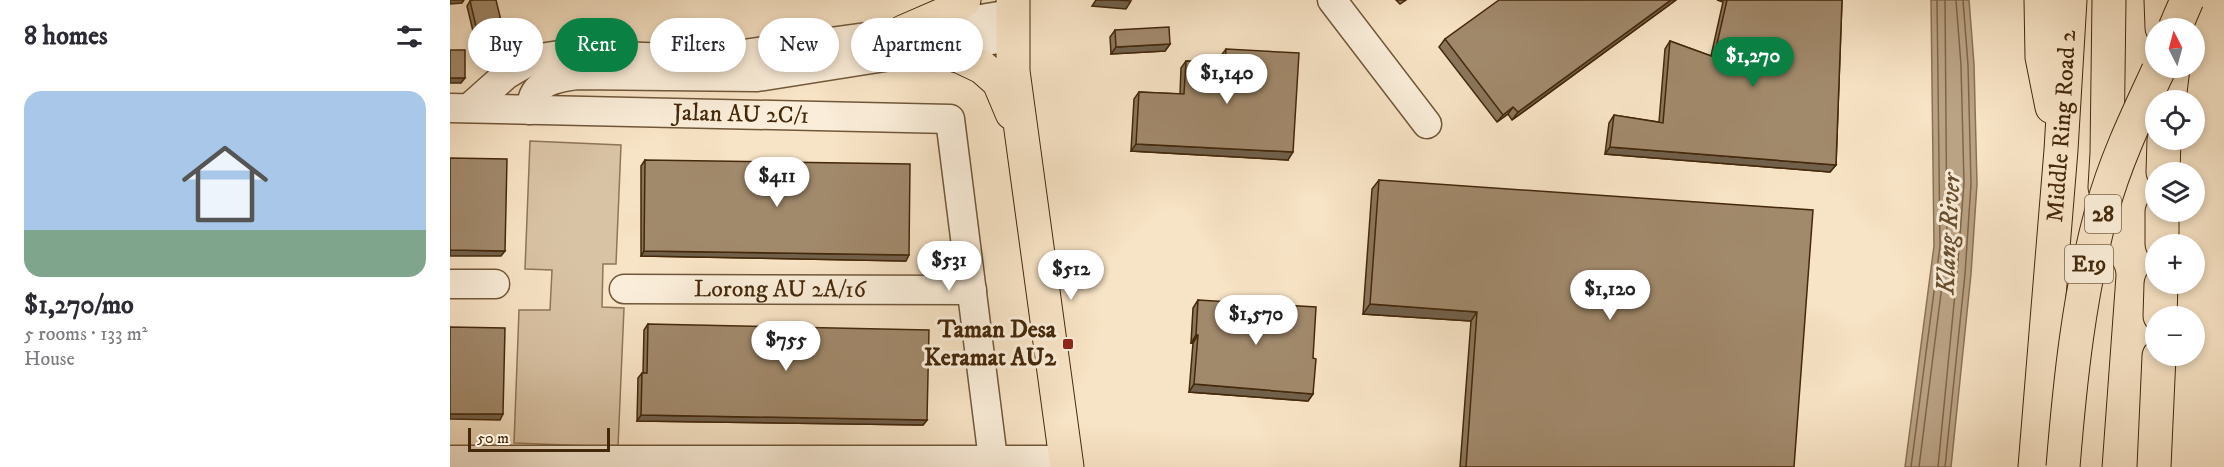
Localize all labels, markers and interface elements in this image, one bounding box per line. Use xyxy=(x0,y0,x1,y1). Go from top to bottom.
chip: Buy xyxy=(468,18,543,72)
chip: Rent xyxy=(555,18,638,72)
chip: Filters xyxy=(650,18,746,72)
chip: New xyxy=(758,18,839,72)
chip: Apartment xyxy=(851,18,983,72)
north arrow xyxy=(2145,18,2205,78)
map controls xyxy=(2145,18,2205,366)
text: 8 homes xyxy=(24,20,108,53)
icon: filters xyxy=(393,20,426,53)
street label: Middle Ring Road 2 xyxy=(2040,29,2083,223)
pin: $1,270 xyxy=(1704,37,1802,88)
text: $1,270 xyxy=(1726,44,1780,69)
pin: $1,140 xyxy=(1178,54,1276,105)
text: $1,140 xyxy=(1200,61,1254,86)
button: locate xyxy=(2145,90,2205,150)
street label: Jalan AU 2C/1 xyxy=(671,98,809,131)
icon: home xyxy=(171,130,279,238)
pin: $411 xyxy=(741,157,813,208)
button: layers xyxy=(2145,162,2205,222)
text: $411 xyxy=(758,164,796,189)
water label: Klang River xyxy=(1929,171,1969,296)
road number: 28 xyxy=(2085,195,2121,233)
button: + xyxy=(2145,234,2205,294)
pin: $531 xyxy=(913,241,985,292)
road number: E19 xyxy=(2065,245,2113,283)
text: $531 xyxy=(931,248,967,273)
pin: $512 xyxy=(1035,250,1107,301)
text: $512 xyxy=(1052,257,1090,282)
pin: $1,120 xyxy=(1561,270,1659,321)
street label: Lorong AU 2A/16 xyxy=(694,274,868,305)
text: $1,120 xyxy=(1584,277,1636,302)
text: $1,270/mo xyxy=(24,289,134,322)
pin: $1,570 xyxy=(1207,295,1305,346)
text: $1,570 xyxy=(1229,302,1283,327)
button: − xyxy=(2145,306,2205,366)
place label: Taman Desa Keramat AU2 xyxy=(924,315,1057,373)
pin: $755 xyxy=(750,321,822,372)
text: 5 rooms · 133 m² xyxy=(24,322,148,347)
text: $755 xyxy=(765,328,807,353)
marker: Taman Desa Keramat AU2 xyxy=(1061,337,1075,351)
text: House xyxy=(24,347,75,372)
scale bar xyxy=(468,425,610,452)
text: 50 m xyxy=(477,428,509,448)

